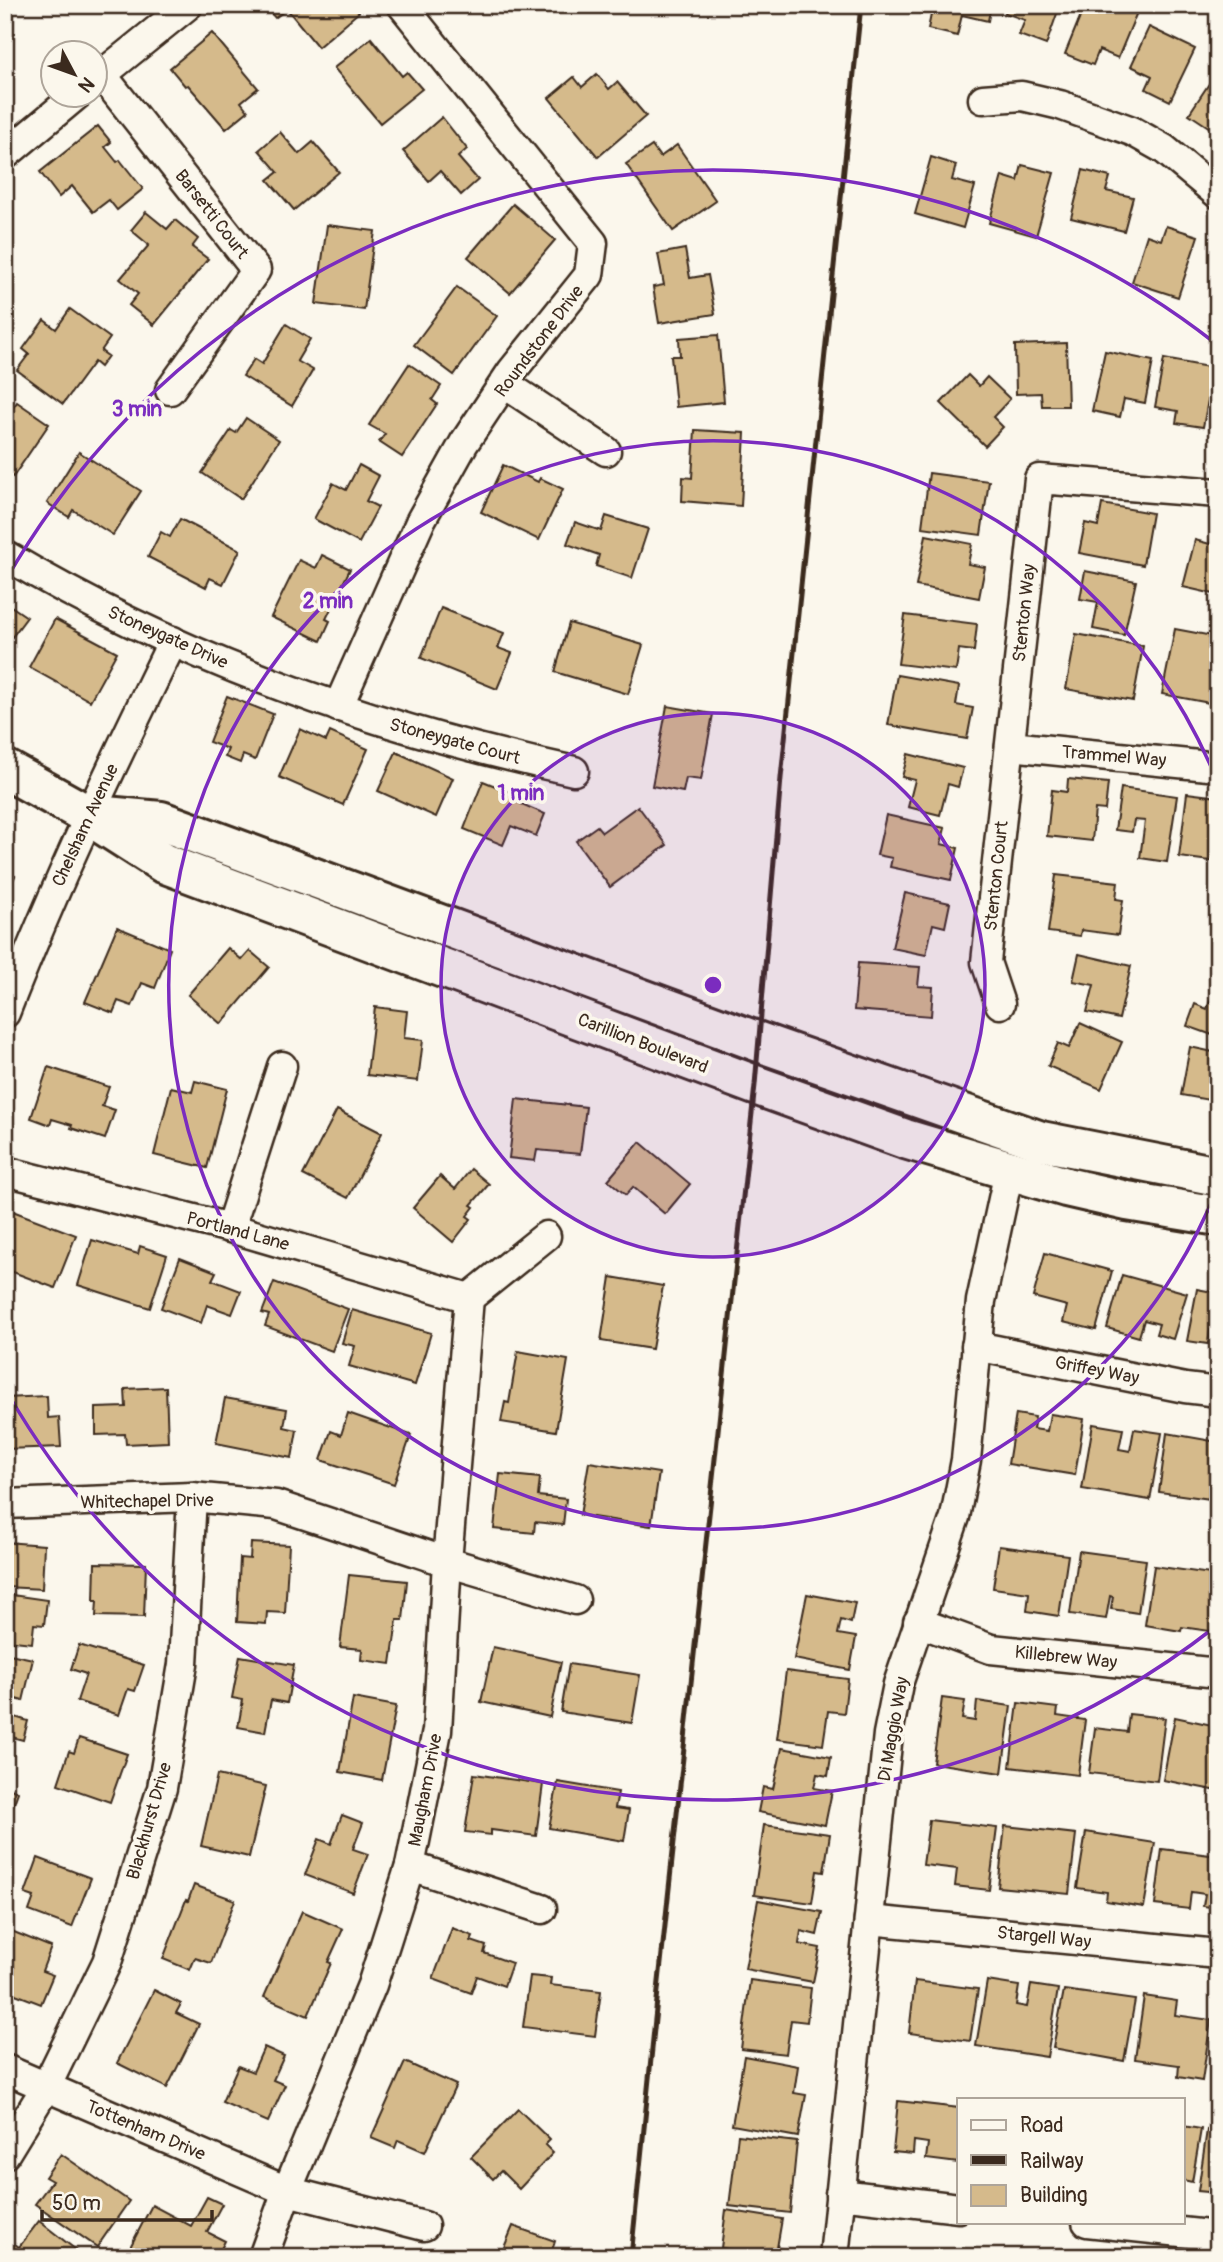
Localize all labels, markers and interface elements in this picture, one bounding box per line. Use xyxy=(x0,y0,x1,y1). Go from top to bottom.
north arrow xyxy=(38,38,108,108)
text: N xyxy=(73,72,99,97)
street label: Barsetti Court xyxy=(170,165,254,264)
street label: Roundstone Drive xyxy=(490,281,589,402)
text: 3 min xyxy=(112,396,162,423)
street label: Stenton Way xyxy=(1008,563,1041,663)
text: 2 min xyxy=(303,588,353,615)
street label: Stoneygate Drive xyxy=(104,601,232,674)
street label: Stoneygate Court xyxy=(387,713,523,770)
street label: Trammel Way xyxy=(1061,740,1167,773)
street label: Chelsham Avenue xyxy=(47,760,124,890)
text: 1 min xyxy=(498,780,545,807)
street label: Stenton Court xyxy=(979,819,1014,932)
centre of rings xyxy=(701,973,725,997)
street label: Carillion Boulevard xyxy=(574,1008,711,1079)
street label: Portland Lane xyxy=(184,1207,292,1256)
street label: Griffey Way xyxy=(1053,1351,1141,1390)
street label: Whitechapel Drive xyxy=(80,1489,214,1514)
street label: Killebrew Way xyxy=(1014,1641,1119,1674)
street label: Di Maggio Way xyxy=(873,1675,914,1783)
street label: Maugham Drive xyxy=(403,1732,448,1848)
street label: Blackhurst Drive xyxy=(122,1760,177,1882)
street label: Stargell Way xyxy=(996,1921,1092,1954)
street label: Tottenham Drive xyxy=(83,2095,209,2166)
legend xyxy=(957,2098,1184,2224)
text: Road xyxy=(1020,2112,1064,2139)
text: Railway xyxy=(1020,2148,1084,2175)
scale bar xyxy=(42,2178,212,2222)
text: Building xyxy=(1020,2182,1087,2209)
text: 50 m xyxy=(52,2190,101,2217)

